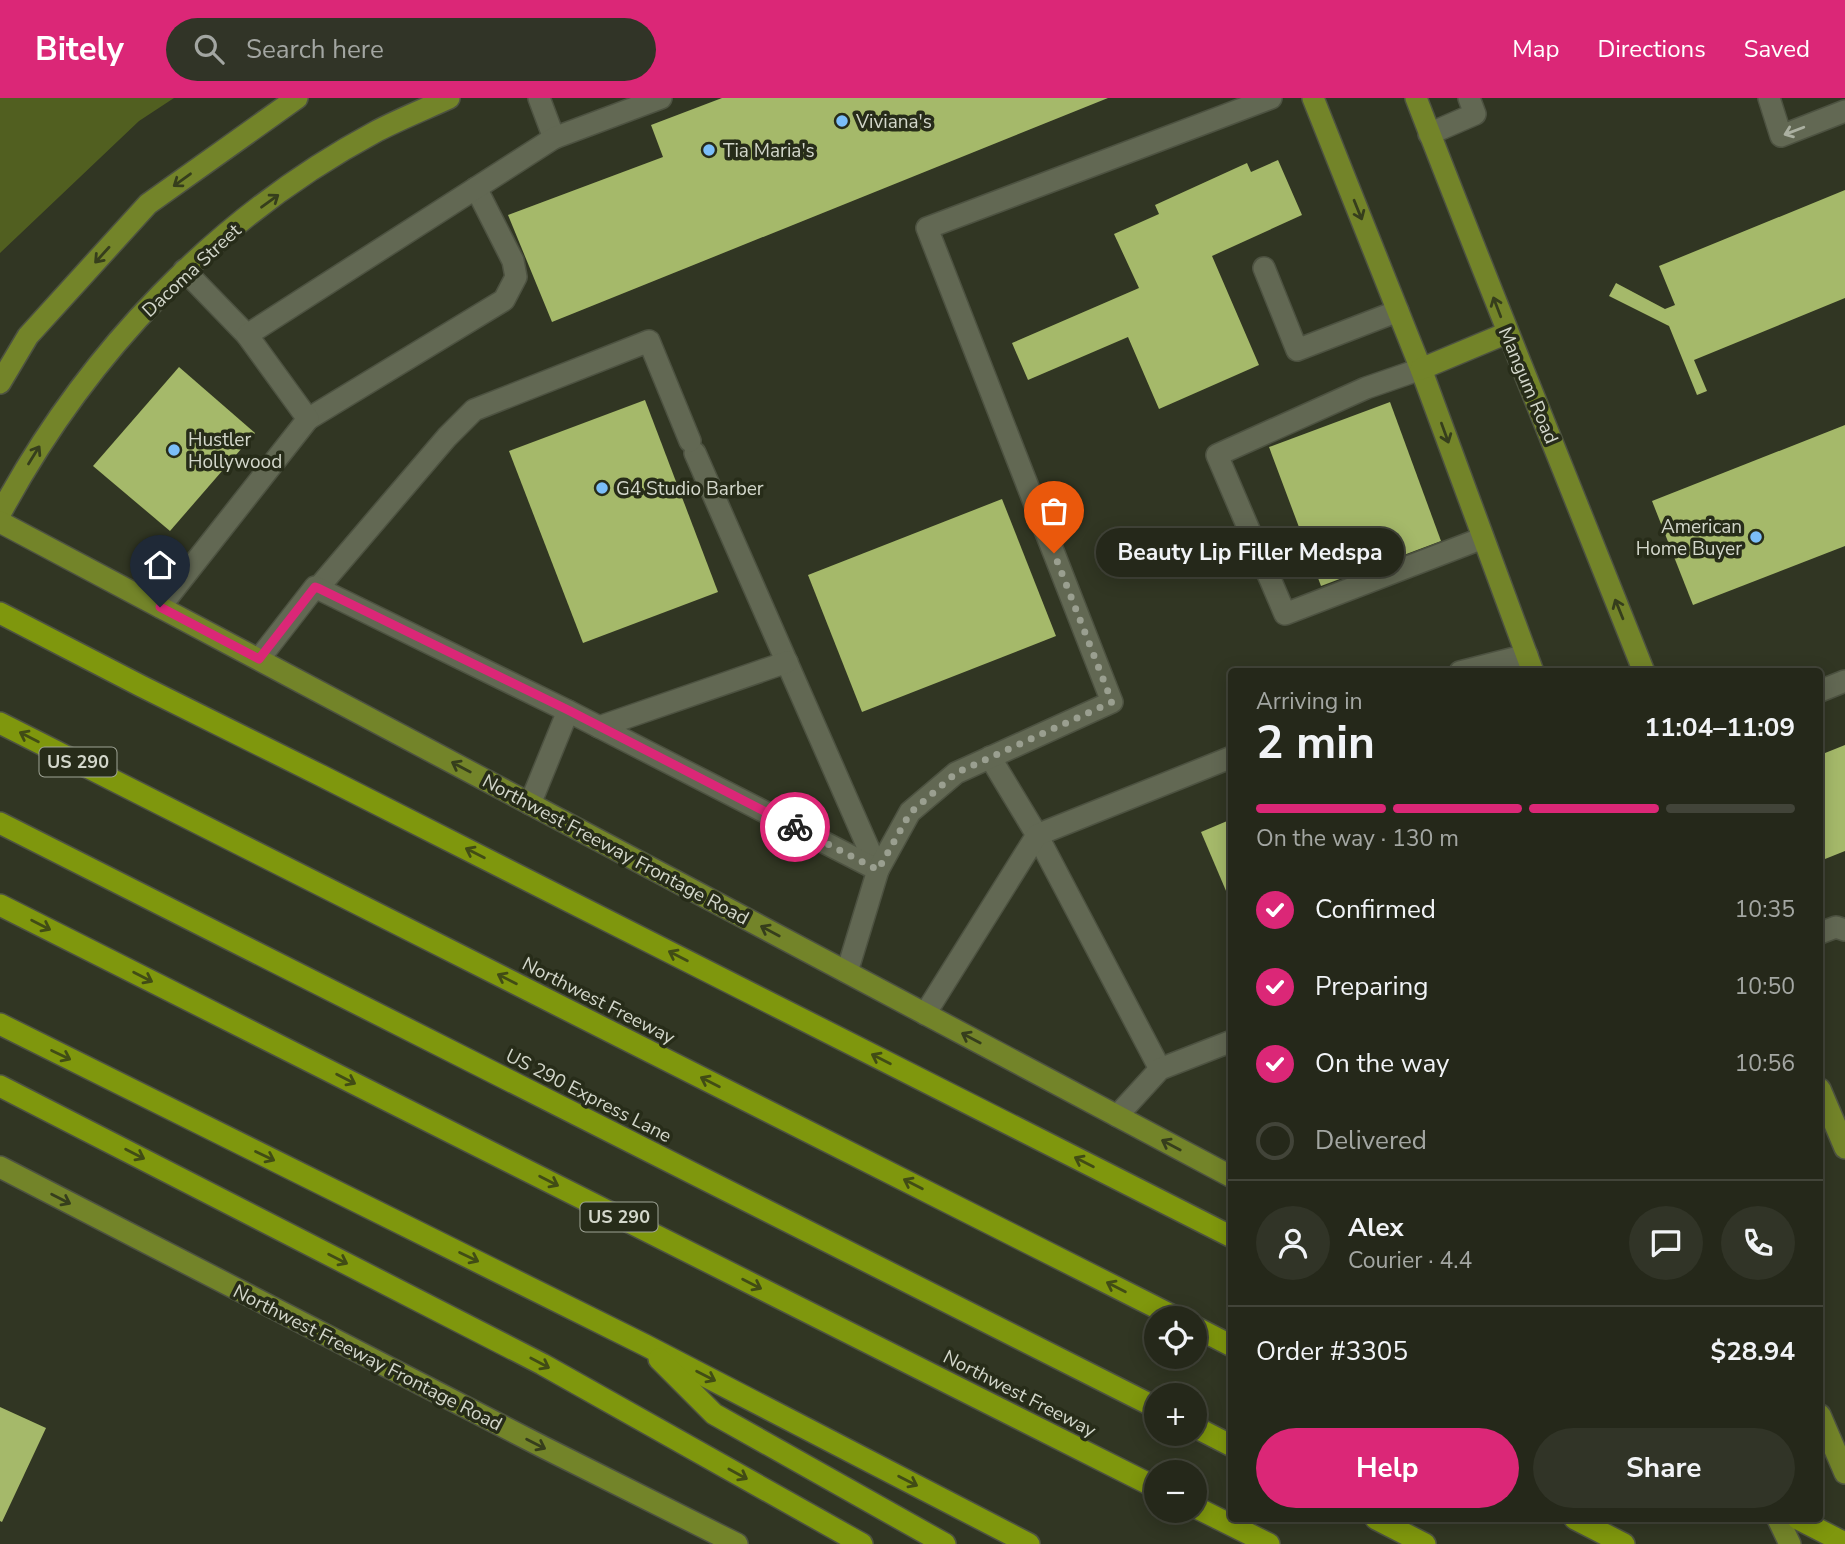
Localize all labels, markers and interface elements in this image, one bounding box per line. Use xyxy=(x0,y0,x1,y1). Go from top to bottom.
search box xyxy=(166,18,656,81)
text: Bitely xyxy=(35,27,124,72)
icon: search xyxy=(190,30,228,68)
text: Search here xyxy=(246,32,384,67)
text: Map xyxy=(1512,33,1559,65)
text: Directions xyxy=(1597,33,1706,65)
text: Saved xyxy=(1744,33,1810,65)
place label: Viviana's xyxy=(855,109,932,135)
marker: Viviana's xyxy=(834,113,850,129)
one-way arrow xyxy=(1784,125,1806,138)
place label: Tia Maria's xyxy=(723,138,815,164)
marker: Tia Maria's xyxy=(701,142,717,158)
one-way arrow xyxy=(173,173,192,187)
one-way arrow xyxy=(261,193,279,208)
one-way arrow xyxy=(1352,199,1365,221)
street label: Dacoma Street xyxy=(137,218,247,323)
one-way arrow xyxy=(94,246,110,264)
one-way arrow xyxy=(1489,296,1502,318)
street label: Mangum Road xyxy=(1492,323,1564,448)
one-way arrow xyxy=(1440,422,1452,444)
place label: Hustler Hollywood xyxy=(188,427,282,475)
marker: Hustler Hollywood xyxy=(166,442,182,458)
one-way arrow xyxy=(28,446,42,466)
place label: G4 Studio Barber xyxy=(616,476,764,502)
marker: G4 Studio Barber xyxy=(594,480,610,496)
pin xyxy=(1024,481,1084,553)
icon: bag xyxy=(1035,492,1073,530)
place label: American Home Buyer xyxy=(1636,514,1742,562)
callout: Beauty Lip Filler Medspa xyxy=(1096,528,1404,578)
marker: American Home Buyer xyxy=(1748,529,1764,545)
pin xyxy=(130,535,190,607)
text: Beauty Lip Filler Medspa xyxy=(1117,537,1383,568)
icon: home xyxy=(141,546,179,584)
one-way arrow xyxy=(1611,598,1624,620)
text: Arriving in xyxy=(1256,686,1363,717)
text: 11:04–11:09 xyxy=(1644,710,1795,745)
text: 2 min xyxy=(1256,711,1375,774)
one-way arrow xyxy=(19,730,40,744)
road number: US 290 xyxy=(40,748,116,776)
one-way arrow xyxy=(451,759,472,773)
street label: Northwest Freeway Frontage Road xyxy=(478,768,753,931)
courier xyxy=(760,792,830,862)
icon: bike xyxy=(776,808,814,846)
text: On the way · 130 m xyxy=(1256,823,1459,854)
one-way arrow xyxy=(465,846,486,860)
icon: check xyxy=(1256,891,1294,929)
text: Confirmed xyxy=(1315,892,1436,927)
text: 10:35 xyxy=(1735,894,1795,925)
one-way arrow xyxy=(30,919,51,933)
one-way arrow xyxy=(760,924,781,938)
one-way arrow xyxy=(668,949,689,963)
street label: Northwest Freeway xyxy=(518,951,680,1051)
icon: check xyxy=(1256,968,1294,1006)
text: Preparing xyxy=(1315,969,1428,1004)
one-way arrow xyxy=(132,970,153,984)
one-way arrow xyxy=(497,971,518,985)
text: 10:50 xyxy=(1735,971,1795,1002)
one-way arrow xyxy=(961,1031,981,1045)
street label: US 290 Express Lane xyxy=(501,1043,676,1149)
icon: check xyxy=(1256,1045,1294,1083)
text: On the way xyxy=(1315,1046,1449,1081)
one-way arrow xyxy=(50,1048,71,1062)
text: 10:56 xyxy=(1735,1048,1795,1079)
one-way arrow xyxy=(871,1051,892,1065)
one-way arrow xyxy=(335,1072,356,1086)
one-way arrow xyxy=(700,1074,721,1088)
text: Delivered xyxy=(1315,1123,1427,1158)
one-way arrow xyxy=(1162,1138,1182,1152)
one-way arrow xyxy=(124,1148,145,1162)
one-way arrow xyxy=(254,1149,275,1163)
one-way arrow xyxy=(1074,1154,1095,1168)
one-way arrow xyxy=(538,1175,559,1189)
one-way arrow xyxy=(903,1177,924,1191)
one-way arrow xyxy=(50,1192,71,1206)
road number: US 290 xyxy=(580,1202,658,1232)
button: person xyxy=(1256,1206,1330,1280)
button: chat xyxy=(1629,1206,1703,1280)
button: phone xyxy=(1721,1206,1795,1280)
text: Alex xyxy=(1348,1210,1404,1245)
text: Courier · 4.4 xyxy=(1348,1245,1472,1276)
one-way arrow xyxy=(458,1251,479,1265)
one-way arrow xyxy=(327,1252,347,1266)
one-way arrow xyxy=(741,1277,762,1291)
street label: Northwest Freeway Frontage Road xyxy=(229,1279,506,1437)
one-way arrow xyxy=(1106,1279,1127,1293)
map controls xyxy=(1144,1306,1207,1523)
button: locate xyxy=(1144,1306,1207,1369)
text: Order #3305 xyxy=(1256,1334,1408,1369)
text: $28.94 xyxy=(1711,1334,1795,1369)
street label: Northwest Freeway xyxy=(939,1344,1101,1444)
one-way arrow xyxy=(529,1356,549,1370)
one-way arrow xyxy=(695,1370,716,1384)
button: + xyxy=(1144,1383,1207,1446)
button: Help xyxy=(1256,1428,1519,1508)
button: Share xyxy=(1533,1428,1795,1508)
one-way arrow xyxy=(526,1437,546,1451)
button: − xyxy=(1144,1460,1207,1523)
one-way arrow xyxy=(727,1468,748,1481)
one-way arrow xyxy=(897,1475,918,1489)

